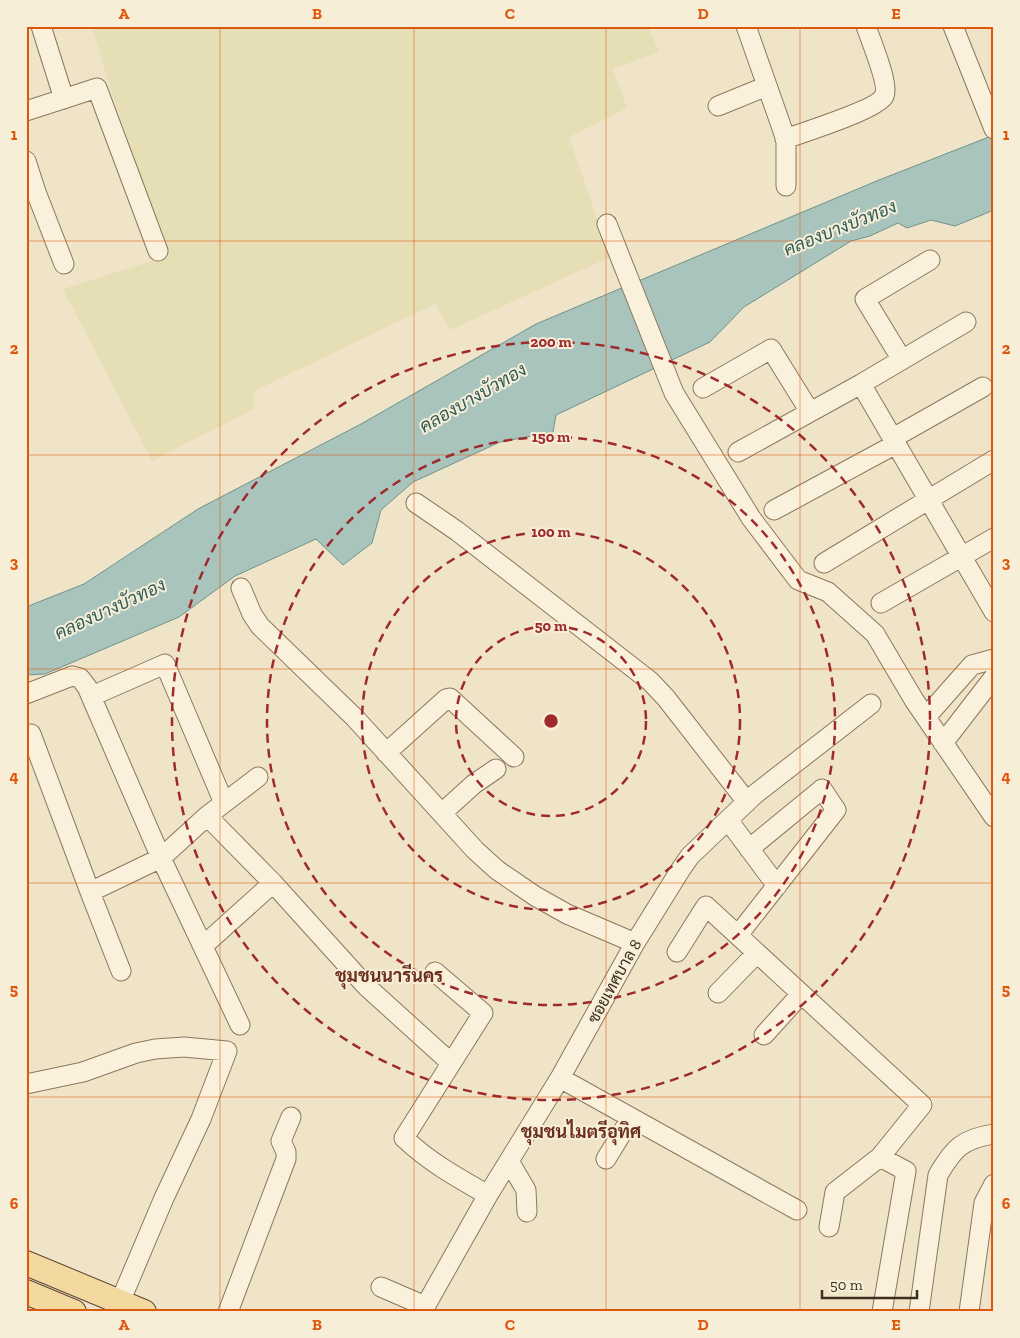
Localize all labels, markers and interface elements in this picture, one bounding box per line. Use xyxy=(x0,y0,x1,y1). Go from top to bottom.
text: A xyxy=(119,4,130,23)
text: B xyxy=(312,4,322,23)
text: C xyxy=(505,4,515,23)
text: D xyxy=(697,4,709,23)
text: E xyxy=(891,4,901,23)
text: 1 xyxy=(11,125,18,144)
text: 1 xyxy=(1003,125,1010,144)
water label: คลองบางบัวทอง xyxy=(780,195,900,261)
text: 200 m xyxy=(530,333,572,351)
text: 2 xyxy=(10,339,19,358)
text: 2 xyxy=(1002,339,1011,358)
water label: คลองบางบัวทอง xyxy=(416,358,530,438)
text: 150 m xyxy=(532,428,570,446)
text: 100 m xyxy=(531,523,571,541)
text: 3 xyxy=(10,553,19,572)
text: 3 xyxy=(1002,553,1011,572)
water label: คลองบางบัวทอง xyxy=(51,574,169,644)
text: 50 m xyxy=(535,617,567,635)
centre of rings xyxy=(542,712,560,730)
text: 4 xyxy=(9,767,19,786)
text: 4 xyxy=(1001,767,1011,786)
street label: ซอยเทศบาล 8 xyxy=(584,936,645,1027)
district label: ชุมชนนารีนคร xyxy=(335,963,443,990)
text: 5 xyxy=(10,980,18,999)
text: 5 xyxy=(1002,980,1010,999)
district label: ชุมชนไมตรีอุทิศ xyxy=(521,1119,641,1146)
text: 6 xyxy=(10,1194,19,1213)
text: 6 xyxy=(1002,1194,1011,1213)
scale bar xyxy=(822,1268,918,1300)
text: 50 m xyxy=(830,1276,863,1294)
text: A xyxy=(119,1315,130,1334)
text: B xyxy=(312,1315,322,1334)
text: C xyxy=(505,1315,515,1334)
text: D xyxy=(697,1315,709,1334)
text: E xyxy=(891,1315,901,1334)

